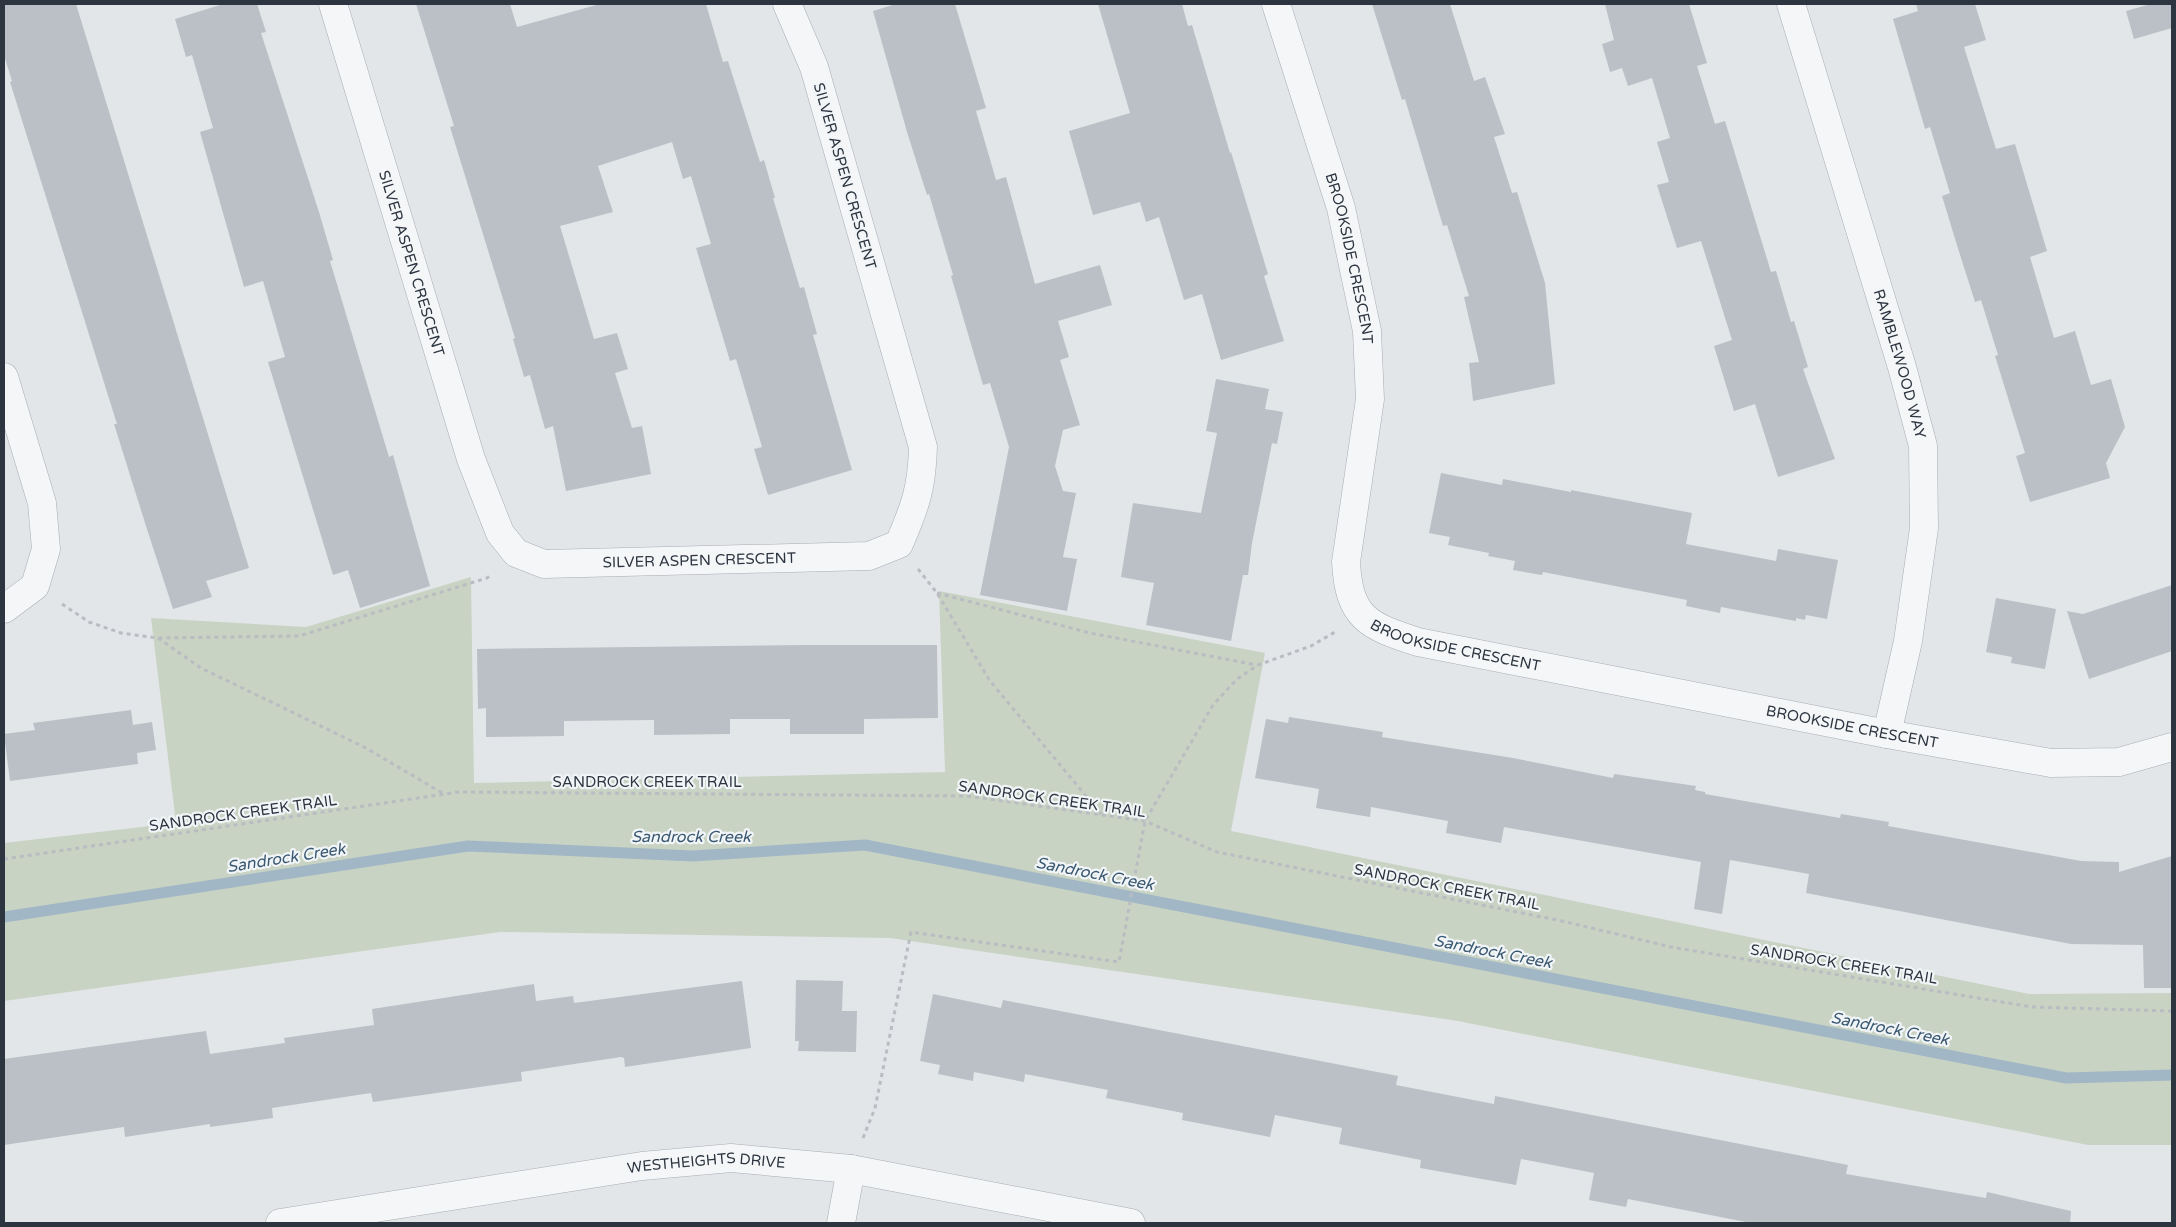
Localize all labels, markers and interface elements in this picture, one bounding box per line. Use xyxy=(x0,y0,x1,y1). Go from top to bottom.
street label: SILVER ASPEN CRESCENT xyxy=(810,81,880,271)
street label: SILVER ASPEN CRESCENT xyxy=(375,168,448,358)
street label: BROOKSIDE CRESCENT xyxy=(1321,170,1377,344)
street label: RAMBLEWOOD WAY xyxy=(1870,287,1930,441)
street label: SILVER ASPEN CRESCENT xyxy=(602,549,796,572)
street label: BROOKSIDE CRESCENT xyxy=(1367,615,1542,675)
street label: BROOKSIDE CRESCENT xyxy=(1765,701,1940,752)
street label: SANDROCK CREEK TRAIL xyxy=(552,773,742,791)
street label: SANDROCK CREEK TRAIL xyxy=(957,777,1147,821)
street label: SANDROCK CREEK TRAIL xyxy=(148,791,338,835)
water label: Sandrock Creek xyxy=(631,827,752,847)
water label: Sandrock Creek xyxy=(226,839,348,877)
water label: Sandrock Creek xyxy=(1034,853,1157,895)
street label: SANDROCK CREEK TRAIL xyxy=(1352,860,1542,914)
water label: Sandrock Creek xyxy=(1432,931,1555,973)
street label: SANDROCK CREEK TRAIL xyxy=(1749,940,1939,988)
water label: Sandrock Creek xyxy=(1829,1008,1952,1050)
street label: WESTHEIGHTS DRIVE xyxy=(626,1149,786,1177)

